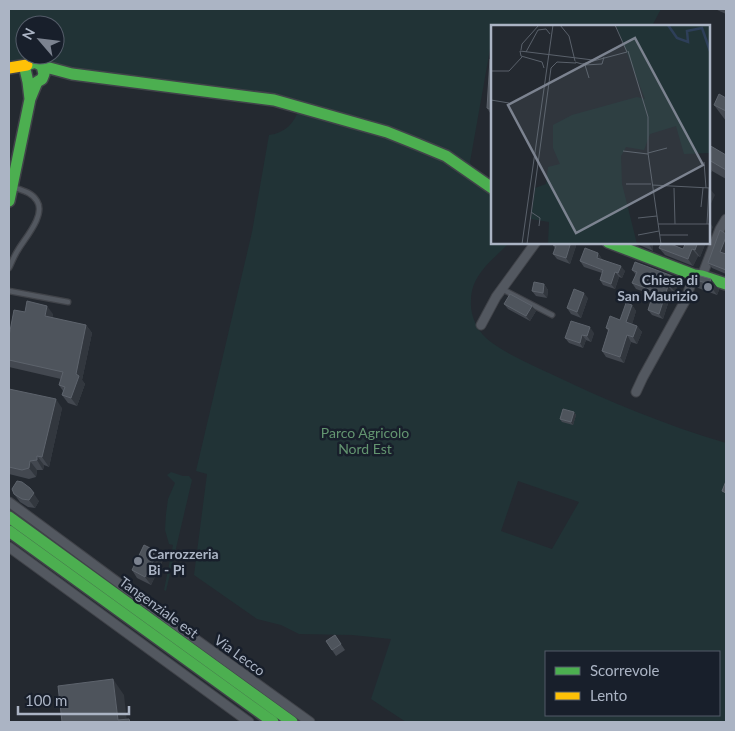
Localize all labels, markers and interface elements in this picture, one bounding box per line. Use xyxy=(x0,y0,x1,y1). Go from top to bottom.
north arrow xyxy=(15,15,65,65)
text: N xyxy=(18,25,38,42)
inset map xyxy=(491,25,710,244)
place label: Chiesa di San Maurizio xyxy=(617,271,698,304)
marker: Chiesa di San Maurizio xyxy=(702,281,714,293)
park label: Parco Agricolo Nord Est xyxy=(321,424,409,457)
place label: Carrozzeria Bi - Pi xyxy=(148,545,219,578)
marker: Carrozzeria Bi - Pi xyxy=(132,555,144,567)
street label: Tangenziale est xyxy=(116,573,202,641)
street label: Via Lecco xyxy=(211,631,269,679)
legend xyxy=(545,651,720,716)
text: Scorrevole xyxy=(590,661,660,679)
scale bar xyxy=(18,684,129,716)
text: Lento xyxy=(590,686,627,704)
text: 100 m xyxy=(25,691,67,709)

